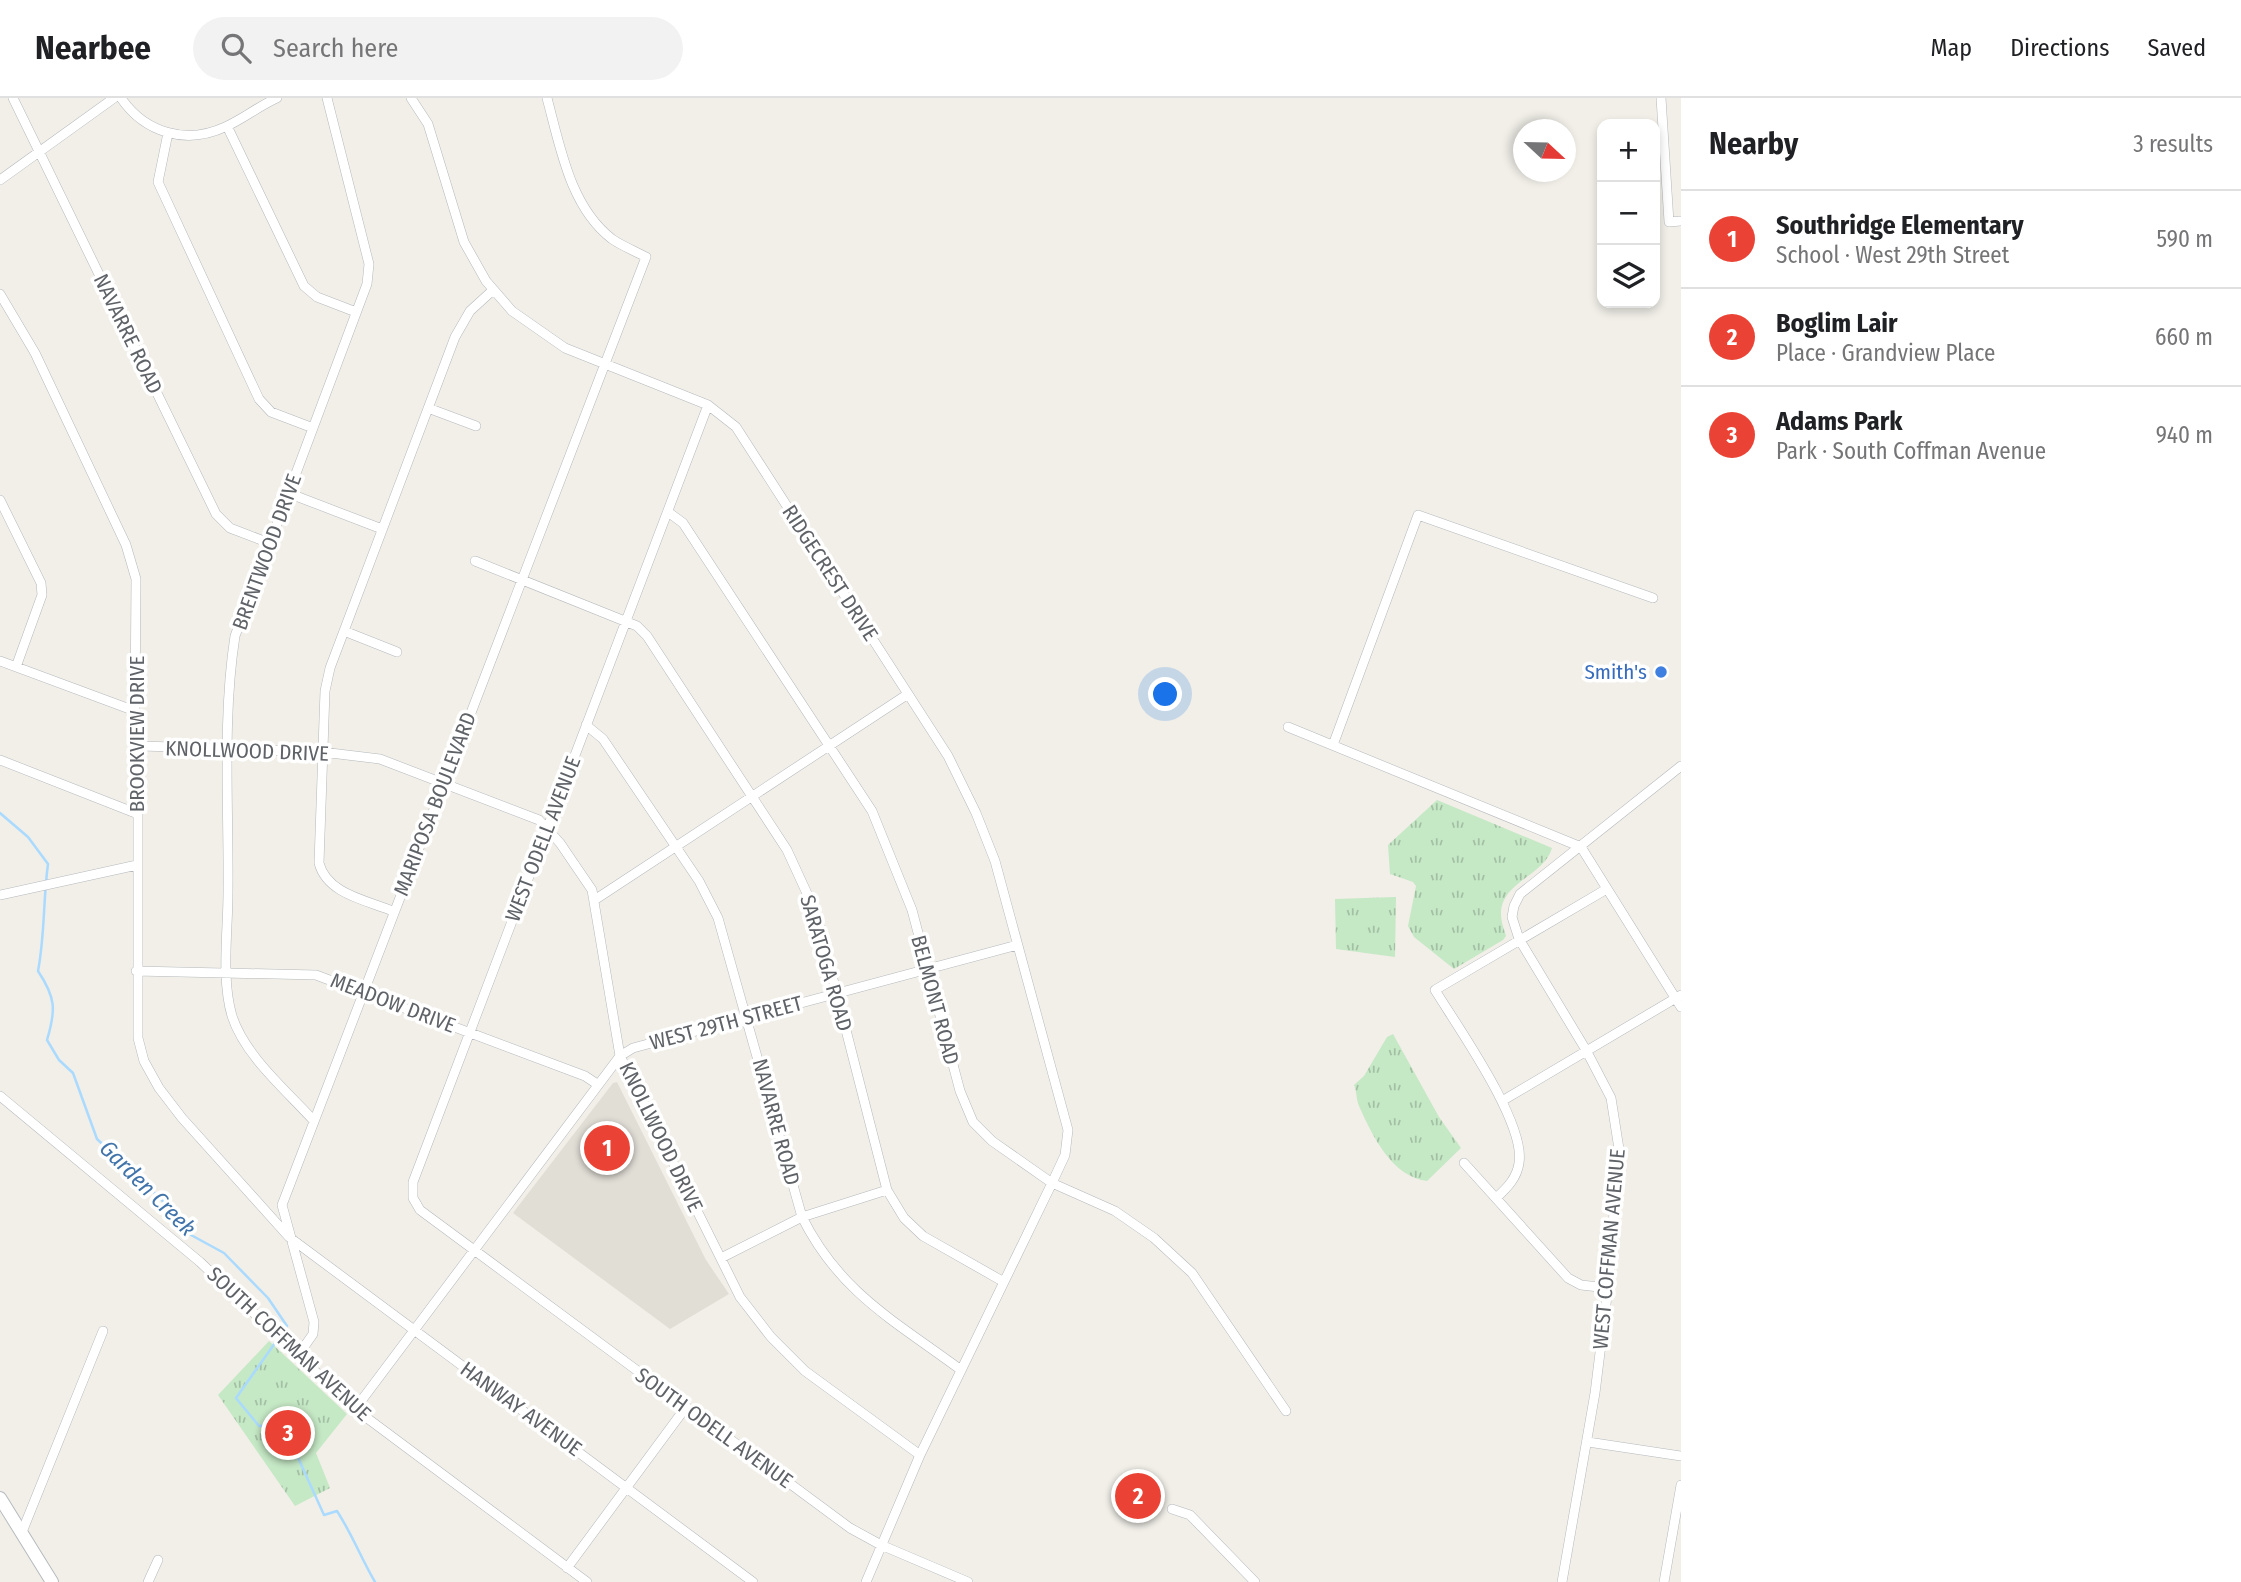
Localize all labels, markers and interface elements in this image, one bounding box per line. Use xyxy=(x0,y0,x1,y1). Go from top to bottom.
search box xyxy=(193,17,683,80)
text: Nearbee xyxy=(35,28,151,68)
icon: search xyxy=(217,29,255,67)
text: Search here xyxy=(273,33,398,64)
text: Map xyxy=(1931,34,1972,62)
text: Directions xyxy=(2010,34,2109,62)
text: Saved xyxy=(2147,34,2206,62)
north arrow xyxy=(1513,119,1576,182)
map controls xyxy=(1597,119,1660,308)
button: + xyxy=(1597,119,1660,182)
text: Nearby xyxy=(1709,126,1798,162)
text: 3 results xyxy=(2133,130,2213,158)
button: − xyxy=(1597,182,1660,245)
text: Southridge Elementary xyxy=(1776,210,2024,241)
text: 1 xyxy=(1727,225,1737,253)
text: 590 m xyxy=(2157,225,2213,253)
text: School · West 29th Street xyxy=(1776,241,2009,269)
button: layers xyxy=(1597,245,1660,308)
street label: NAVARRE ROAD xyxy=(88,270,168,398)
text: Boglim Lair xyxy=(1776,308,1898,339)
text: 2 xyxy=(1727,323,1737,351)
text: 660 m xyxy=(2155,323,2213,351)
text: Place · Grandview Place xyxy=(1776,339,1995,367)
text: Adams Park xyxy=(1776,406,1902,437)
text: 3 xyxy=(1727,421,1737,449)
text: 940 m xyxy=(2156,421,2213,449)
text: Park · South Coffman Avenue xyxy=(1776,437,2046,465)
street label: BRENTWOOD DRIVE xyxy=(227,470,307,634)
street label: RIDGECREST DRIVE xyxy=(776,500,884,646)
street label: BROOKVIEW DRIVE xyxy=(124,656,150,812)
place label: Smith's xyxy=(1584,659,1647,685)
marker: Smith's xyxy=(1653,664,1669,680)
your location xyxy=(1148,677,1182,711)
street label: MARIPOSA BOULEVARD xyxy=(388,708,482,900)
street label: KNOLLWOOD DRIVE xyxy=(165,735,329,767)
street label: WEST ODELL AVENUE xyxy=(500,753,587,925)
street label: SARATOGA ROAD xyxy=(794,892,858,1034)
street label: BELMONT ROAD xyxy=(905,932,965,1068)
street label: MEADOW DRIVE xyxy=(327,967,459,1039)
street label: WEST 29TH STREET xyxy=(647,990,805,1056)
street label: NAVARRE ROAD xyxy=(747,1056,805,1188)
street label: KNOLLWOOD DRIVE xyxy=(613,1058,709,1216)
pin: 1 xyxy=(584,1122,630,1174)
water label: Garden Creek xyxy=(94,1134,202,1242)
street label: WEST COFFMAN AVENUE xyxy=(1587,1147,1631,1350)
street label: SOUTH COFFMAN AVENUE xyxy=(202,1261,376,1427)
street label: HANWAY AVENUE xyxy=(455,1356,587,1462)
street label: SOUTH ODELL AVENUE xyxy=(630,1362,798,1494)
pin: 3 xyxy=(265,1407,311,1459)
pin: 2 xyxy=(1115,1470,1161,1522)

